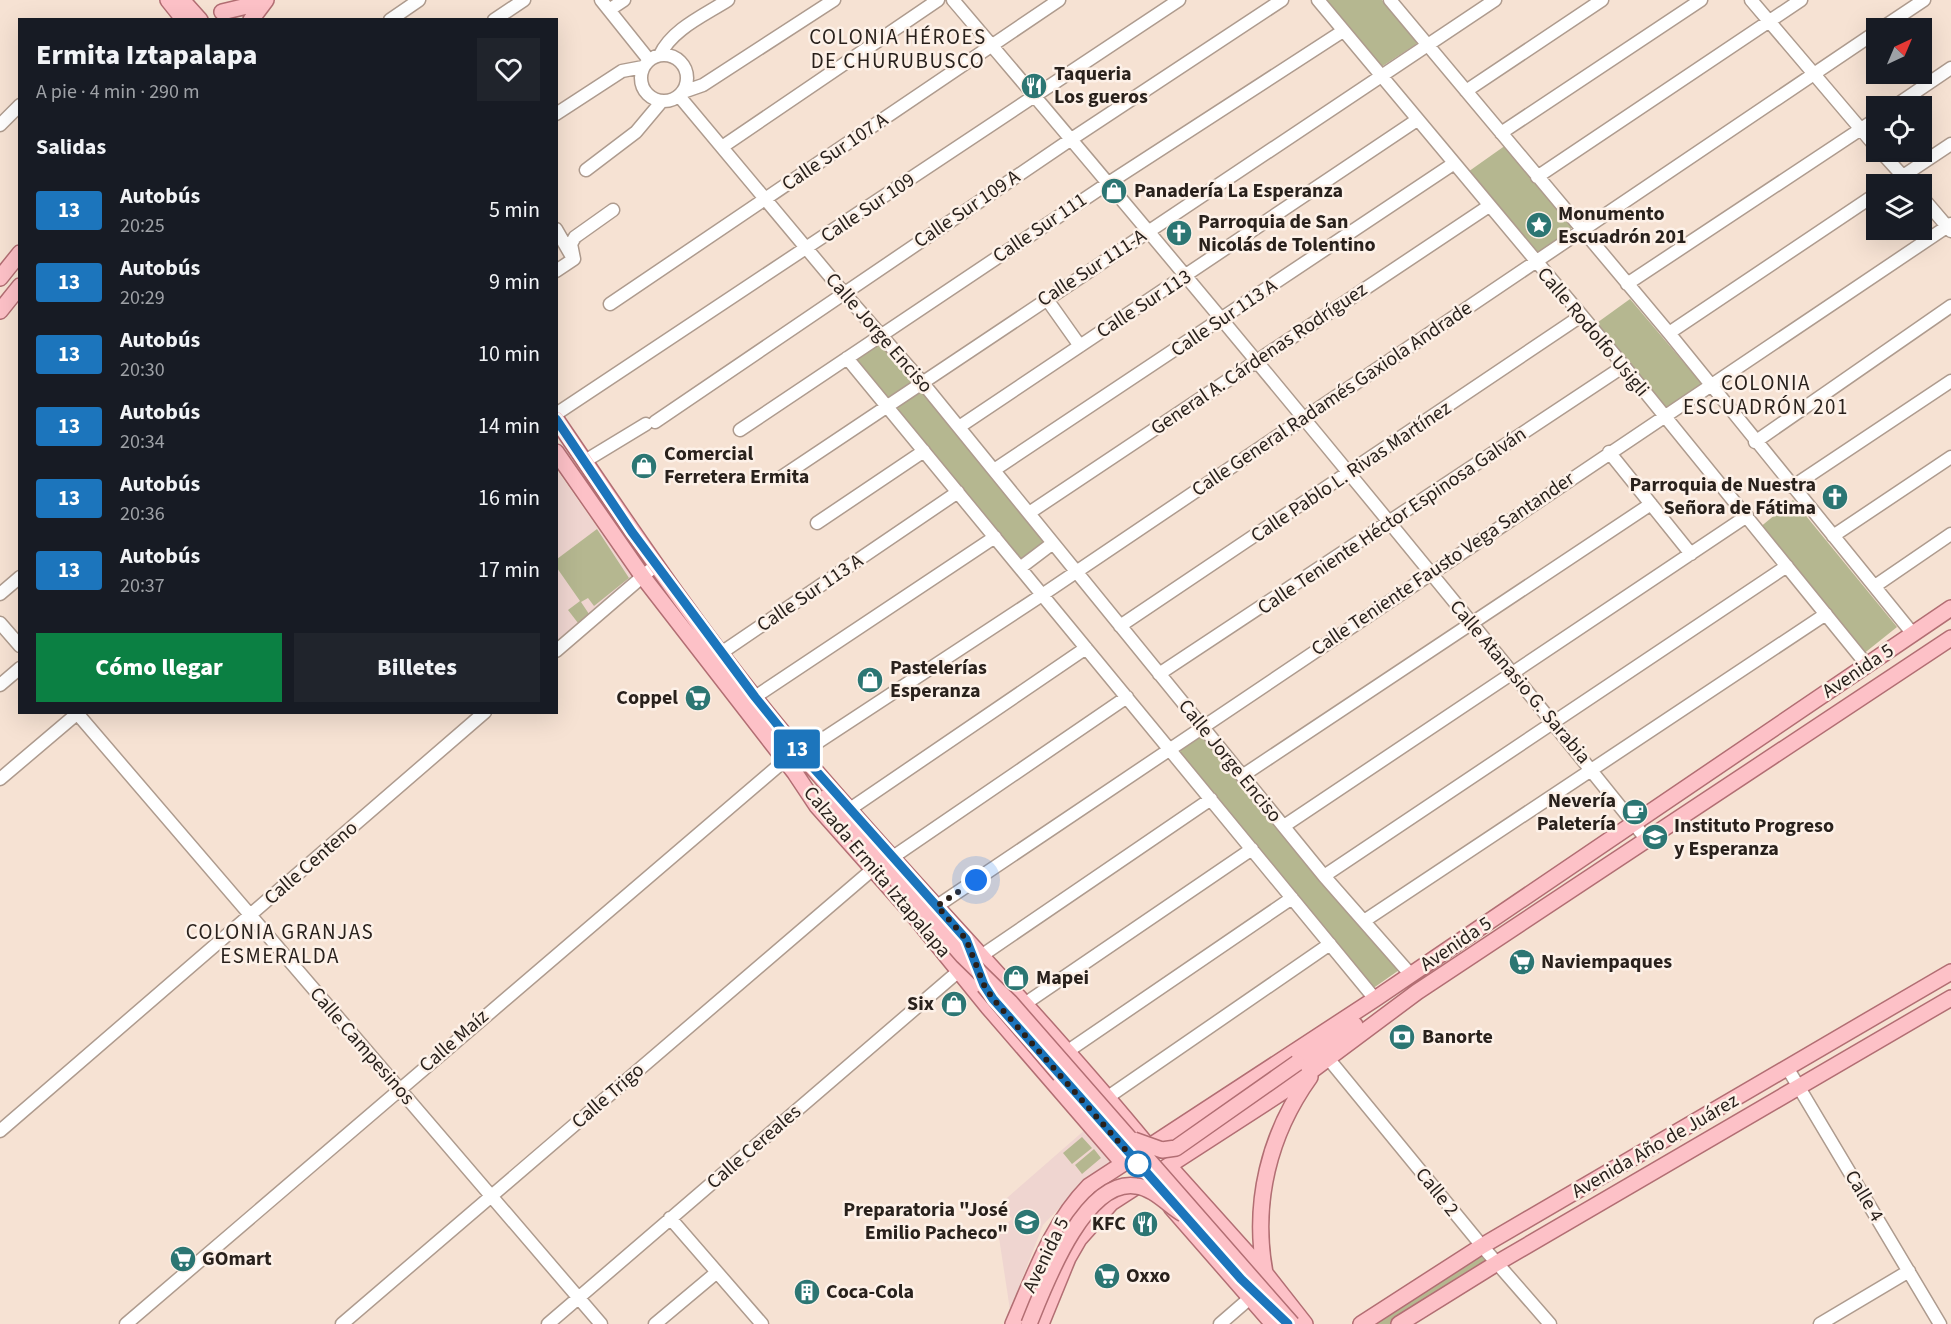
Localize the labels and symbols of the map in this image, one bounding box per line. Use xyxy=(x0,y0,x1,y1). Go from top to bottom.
north arrow xyxy=(1866,18,1932,84)
district label: COLONIA HÉROES DE CHURUBUSCO xyxy=(809,22,987,76)
place label: Taqueria Los gueros xyxy=(1054,60,1148,111)
restaurant icon: Taqueria Los gueros xyxy=(1019,71,1049,101)
street label: Calle Sur 107 A xyxy=(776,106,894,198)
street label: Calle Sur 109 A xyxy=(908,163,1026,255)
street label: Calle Sur 109 xyxy=(815,166,921,250)
shop icon: Panadería La Esperanza xyxy=(1099,176,1129,206)
place label: Panadería La Esperanza xyxy=(1134,177,1343,205)
street label: Calle Sur 111 xyxy=(987,186,1093,270)
place label: Monumento Escuadrón 201 xyxy=(1558,200,1687,251)
place label: Parroquia de San Nicolás de Tolentino xyxy=(1198,208,1376,259)
place icon: Monumento Escuadrón 201 xyxy=(1524,210,1554,240)
church icon: Parroquia de San Nicolás de Tolentino xyxy=(1164,218,1194,248)
street label: Calle Sur 111-A xyxy=(1032,222,1152,314)
street label: Calle Rodolfo Usigli xyxy=(1530,261,1656,403)
street label: Calle Sur 113 xyxy=(1091,263,1197,345)
street label: Calle Jorge Enciso xyxy=(819,267,939,399)
street label: Calle Sur 113 A xyxy=(1165,272,1283,364)
street label: General A. Cárdenas Rodríguez xyxy=(1145,276,1373,442)
street label: Calle General Radamés Gaxiola Andrade xyxy=(1186,294,1478,504)
district label: COLONIA ESCUADRÓN 201 xyxy=(1683,368,1849,422)
street label: Calle Pablo L. Rivas Martínez xyxy=(1245,394,1457,550)
street label: Calle Teniente Héctor Espinosa Galván xyxy=(1252,420,1532,622)
place label: Comercial Ferretera Ermita xyxy=(664,440,809,491)
shop icon: Comercial Ferretera Ermita xyxy=(629,451,659,481)
street label: Calle Teniente Fausto Vega Santander xyxy=(1306,465,1580,663)
place label: Parroquia de Nuestra Señora de Fátima xyxy=(1630,471,1816,522)
church icon: Parroquia de Nuestra Señora de Fátima xyxy=(1820,482,1850,512)
street label: Calle Sur 113 A xyxy=(751,547,869,639)
street label: Calle Atanasio G. Sarabia xyxy=(1443,594,1597,770)
street label: Avenida 5 xyxy=(1817,637,1899,705)
place label: Pastelerías Esperanza xyxy=(890,654,987,705)
shop icon: Pastelerías Esperanza xyxy=(855,665,885,695)
supermarket icon: Coppel xyxy=(683,683,713,713)
place label: Coppel xyxy=(616,684,678,712)
street label: Calle Jorge Enciso xyxy=(1172,693,1288,829)
line badge: 13 xyxy=(770,730,824,768)
street label: Calzada Ermita Iztapalapa xyxy=(797,780,957,964)
place label: Nevería Paletería xyxy=(1537,787,1616,838)
cafe icon: Nevería Paletería xyxy=(1620,797,1650,827)
place label: Instituto Progreso y Esperanza xyxy=(1674,812,1834,863)
street label: Calle Centeno xyxy=(258,814,364,912)
school or university icon: Instituto Progreso y Esperanza xyxy=(1640,822,1670,852)
your location xyxy=(961,865,991,895)
street label: Avenida 5 xyxy=(1415,910,1497,978)
district label: COLONIA GRANJAS ESMERALDA xyxy=(186,917,374,971)
supermarket icon: Naviempaques xyxy=(1507,947,1537,977)
place label: Naviempaques xyxy=(1541,948,1672,976)
shop icon: Mapei xyxy=(1001,963,1031,993)
place label: Mapei xyxy=(1036,964,1089,992)
street label: Calle Campesinos xyxy=(303,981,421,1111)
shop icon: Six xyxy=(939,989,969,1019)
place label: Six xyxy=(907,990,934,1018)
street label: Calle Maíz xyxy=(413,1003,495,1079)
bank icon: Banorte xyxy=(1387,1022,1417,1052)
place label: Banorte xyxy=(1422,1023,1493,1051)
street label: Calle Trigo xyxy=(566,1057,650,1135)
street label: Avenida Año de Juárez xyxy=(1566,1087,1744,1205)
street label: Calle Cereales xyxy=(701,1098,807,1196)
unlabelled marker xyxy=(1125,1151,1151,1177)
street label: Calle 2 xyxy=(1409,1162,1465,1222)
street label: Calle 4 xyxy=(1838,1165,1890,1227)
place label: Preparatoria "José Emilio Pacheco" xyxy=(843,1196,1008,1247)
school or university icon: Preparatoria "José Emilio Pacheco" xyxy=(1012,1207,1042,1237)
restaurant icon: KFC xyxy=(1130,1209,1160,1239)
place label: KFC xyxy=(1092,1210,1126,1238)
street label: Avenida 5 xyxy=(1016,1213,1076,1297)
supermarket icon: GOmart xyxy=(168,1244,198,1274)
place label: GOmart xyxy=(202,1245,272,1273)
supermarket icon: Oxxo xyxy=(1092,1261,1122,1291)
place label: Oxxo xyxy=(1126,1262,1170,1290)
building icon: Coca-Cola xyxy=(792,1277,822,1307)
place label: Coca-Cola xyxy=(826,1278,914,1306)

